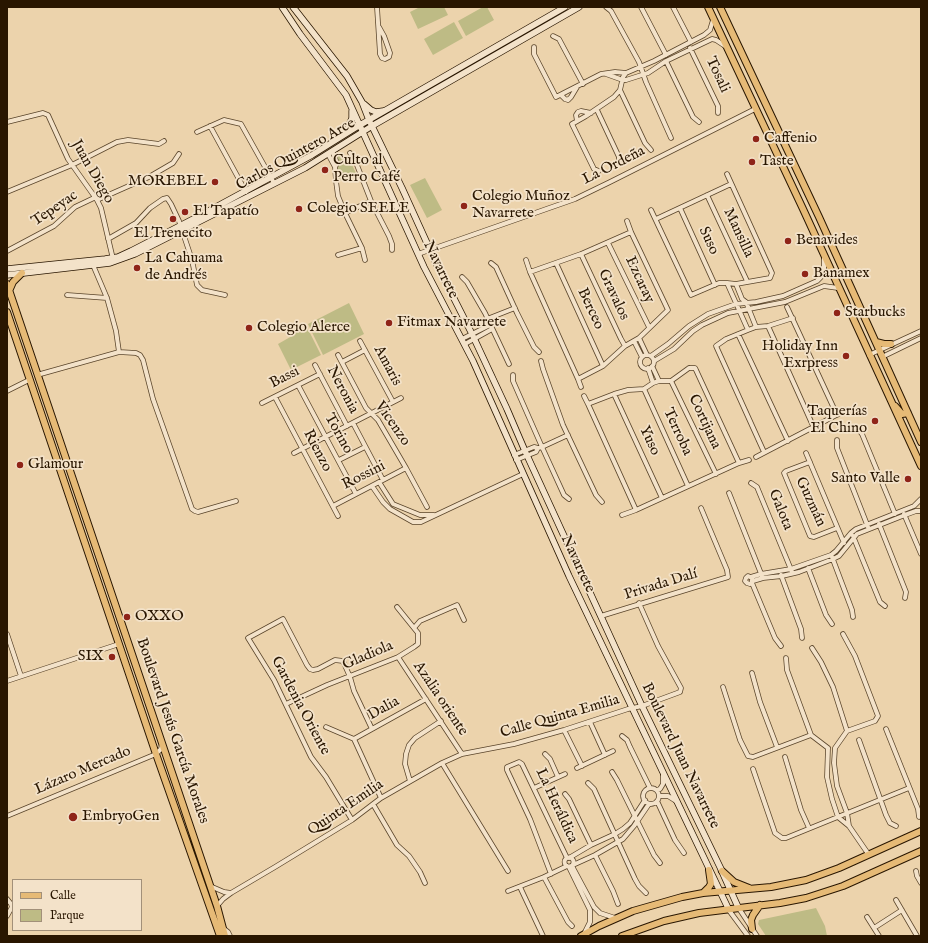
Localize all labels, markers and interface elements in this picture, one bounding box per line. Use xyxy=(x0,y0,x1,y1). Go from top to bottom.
street label: Tosali xyxy=(701,54,733,96)
street label: Carlos Quintero Arce xyxy=(233,115,359,195)
place label: Caffenio xyxy=(764,130,817,148)
marker: Caffenio xyxy=(751,134,761,144)
street label: Juan Diego xyxy=(67,137,117,207)
street label: La Ordeña xyxy=(580,143,648,189)
place label: Culto al Perro Café xyxy=(333,152,400,187)
place label: Taste xyxy=(760,153,794,171)
marker: Taste xyxy=(747,157,757,167)
marker: Culto al Perro Café xyxy=(320,165,330,175)
place label: MOREBEL xyxy=(128,173,207,191)
marker: MOREBEL xyxy=(210,177,220,187)
street label: Tepeyac xyxy=(29,187,81,231)
place label: Colegio Muñoz Navarrete xyxy=(472,188,570,223)
place label: Colegio SEELE xyxy=(307,200,410,218)
marker: Colegio Muñoz Navarrete xyxy=(459,201,469,211)
place label: El Tapatío xyxy=(193,203,259,221)
marker: Colegio SEELE xyxy=(294,204,304,214)
street label: Mansilla xyxy=(719,205,757,261)
marker: El Tapatío xyxy=(180,207,190,217)
marker: El Trenecito xyxy=(168,214,178,224)
street label: Suso xyxy=(694,224,722,258)
place label: El Trenecito xyxy=(134,225,212,243)
place label: Benavides xyxy=(796,232,858,250)
marker: Benavides xyxy=(783,236,793,246)
street label: Navarrete xyxy=(418,238,462,302)
place label: La Cahuama de Andrés xyxy=(145,250,223,285)
street label: Ezcaray xyxy=(620,254,658,306)
marker: La Cahuama de Andrés xyxy=(132,263,142,273)
place label: Banamex xyxy=(813,265,870,283)
street label: Gravalos xyxy=(593,267,633,323)
marker: Banamex xyxy=(800,269,810,279)
street label: Berceo xyxy=(573,285,607,333)
place label: Starbucks xyxy=(845,304,905,322)
marker: Starbucks xyxy=(832,308,842,318)
place label: Fitmax Navarrete xyxy=(397,314,506,332)
marker: Fitmax Navarrete xyxy=(384,318,394,328)
place label: Colegio Alerce xyxy=(257,319,350,337)
marker: Colegio Alerce xyxy=(244,323,254,333)
place label: Holiday Inn Exrpress xyxy=(762,338,838,373)
street label: Amaris xyxy=(369,343,405,389)
marker: Holiday Inn Exrpress xyxy=(841,351,851,361)
street label: Bassi xyxy=(267,363,303,393)
street label: Neronia xyxy=(322,363,362,417)
street label: Cortijana xyxy=(684,392,724,452)
street label: Vicenzo xyxy=(370,398,414,450)
place label: Taquerías El Chino xyxy=(807,403,867,438)
street label: Terroba xyxy=(658,405,696,459)
street label: Torino xyxy=(320,411,356,457)
marker: Taquerías El Chino xyxy=(870,416,880,426)
street label: Yuso xyxy=(634,423,664,459)
street label: Rienzo xyxy=(298,427,336,475)
place label: Glamour xyxy=(28,456,83,474)
street label: Rossini xyxy=(339,458,389,494)
marker: Glamour xyxy=(15,460,25,470)
place label: Santo Valle xyxy=(831,470,900,488)
street label: Guzmán xyxy=(791,474,829,530)
marker: Santo Valle xyxy=(903,474,913,484)
street label: Galota xyxy=(764,487,796,533)
street label: Navarrete xyxy=(556,532,598,596)
street label: Privada Dalí xyxy=(622,565,700,605)
place label: OXXO xyxy=(135,608,184,626)
marker: OXXO xyxy=(122,612,132,622)
street label: Boulevard Jesús García Morales xyxy=(132,636,212,826)
street label: Gladiola xyxy=(340,637,396,675)
place label: SIX xyxy=(78,648,104,666)
marker: SIX xyxy=(107,652,117,662)
street label: Gardenia Oriente xyxy=(266,654,334,758)
street label: Azalia oriente xyxy=(409,658,471,740)
street label: Boulevard Juan Navarrete xyxy=(637,680,723,832)
street label: Calle Quinta Emilia xyxy=(498,691,622,743)
street label: Dalia xyxy=(365,693,403,725)
street label: Lázaro Mercado xyxy=(32,743,134,799)
street label: La Heráldica xyxy=(531,766,581,846)
street label: Quinta Emilia xyxy=(305,776,387,840)
place label: EmbryoGen xyxy=(82,808,159,826)
marker: EmbryoGen xyxy=(67,811,79,823)
legend xyxy=(12,879,142,931)
text: Calle xyxy=(50,888,76,903)
text: Parque xyxy=(50,908,84,923)

